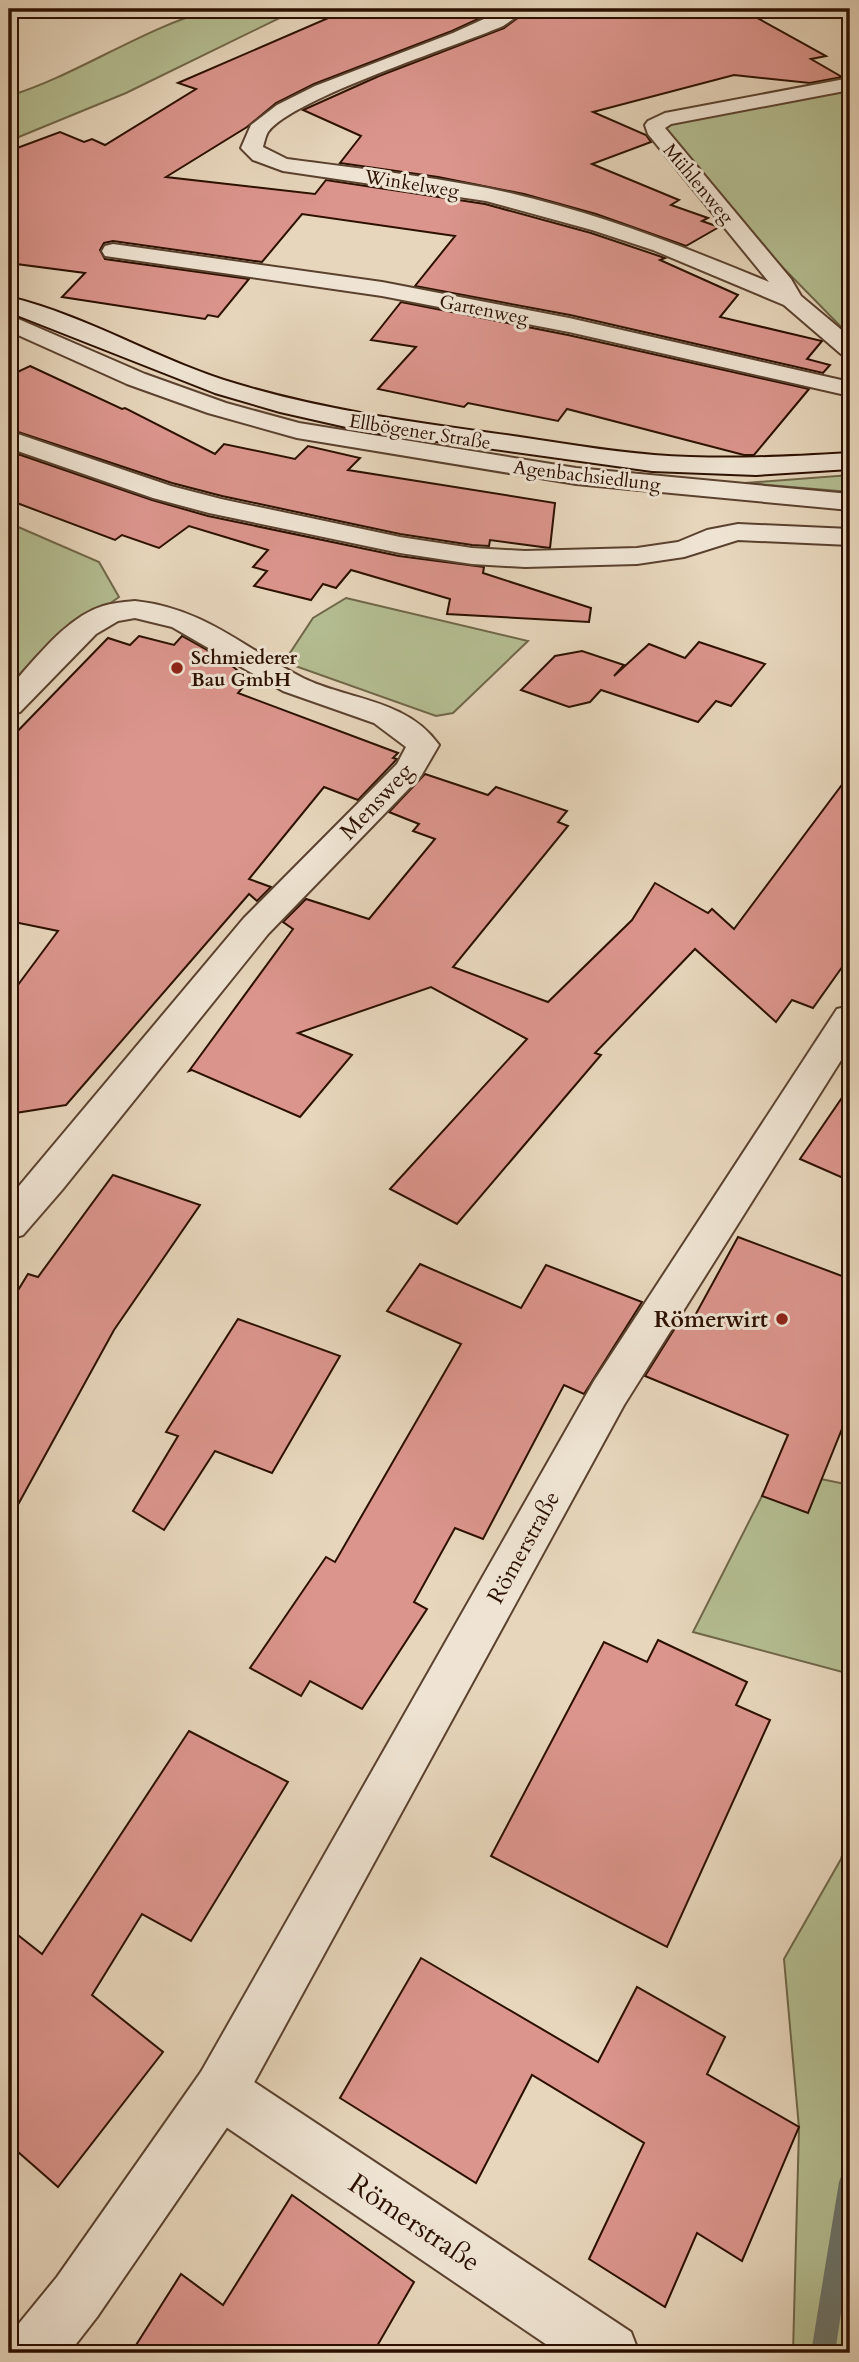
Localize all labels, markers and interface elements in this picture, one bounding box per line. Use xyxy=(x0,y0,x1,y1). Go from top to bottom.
street label: Mühlenweg xyxy=(657,138,740,230)
street label: Winkelweg xyxy=(362,164,461,204)
street label: Gartenweg xyxy=(437,289,531,331)
street label: Ellbögener Straße xyxy=(347,408,493,456)
street label: Agenbachsiedlung xyxy=(512,454,662,498)
place label: Schmiederer Bau GmbH xyxy=(191,645,297,693)
marker: Schmiederer Bau GmbH xyxy=(169,660,185,676)
street label: Mensweg xyxy=(333,756,420,847)
place label: Römerwirt xyxy=(654,1304,768,1335)
marker: Römerwirt xyxy=(774,1311,790,1327)
street label: Römerstraße xyxy=(480,1485,567,1609)
street label: Römerstraße xyxy=(341,2165,488,2281)

